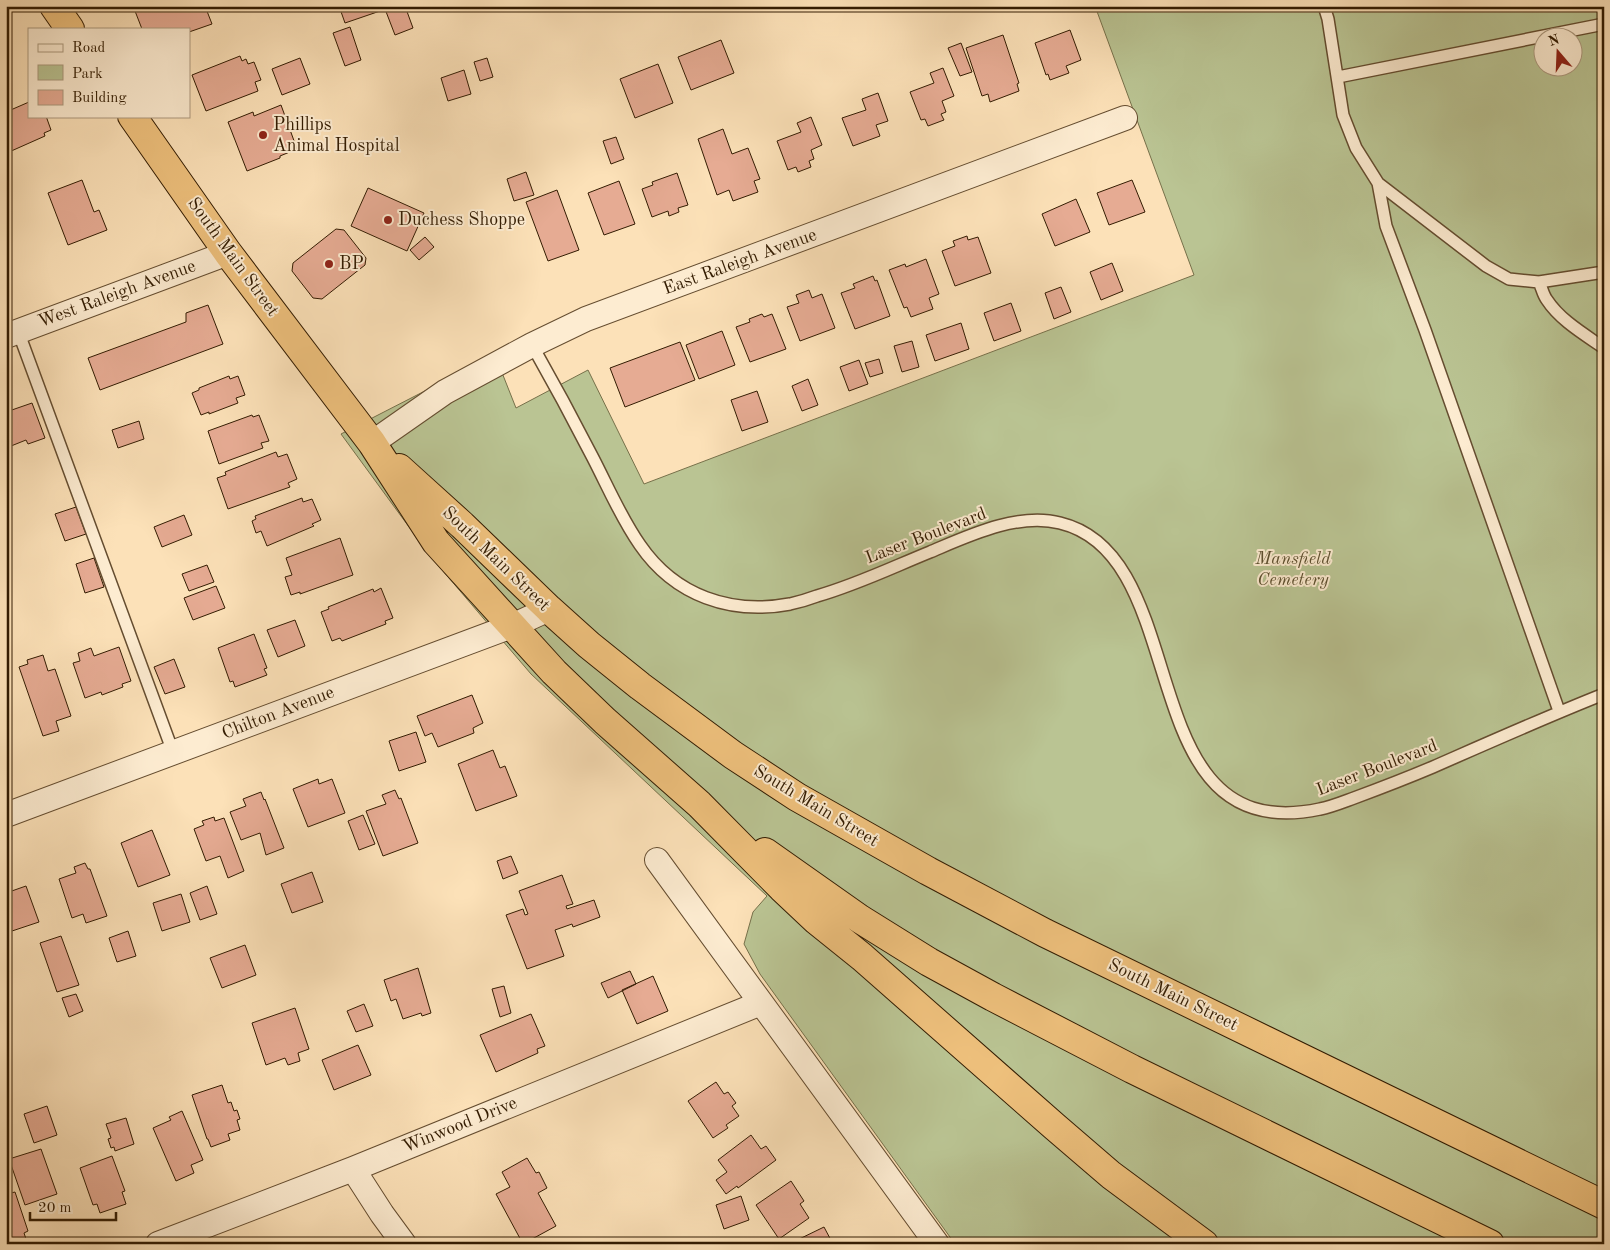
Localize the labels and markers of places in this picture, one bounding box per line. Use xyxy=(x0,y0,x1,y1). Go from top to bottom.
place label: Phillips Animal Hospital xyxy=(273,116,400,155)
marker: Phillips Animal Hospital xyxy=(257,129,269,141)
place label: Duchess Shoppe xyxy=(398,211,525,229)
marker: Duchess Shoppe xyxy=(382,214,394,226)
place label: BP xyxy=(339,255,364,273)
marker: BP xyxy=(323,258,335,270)

